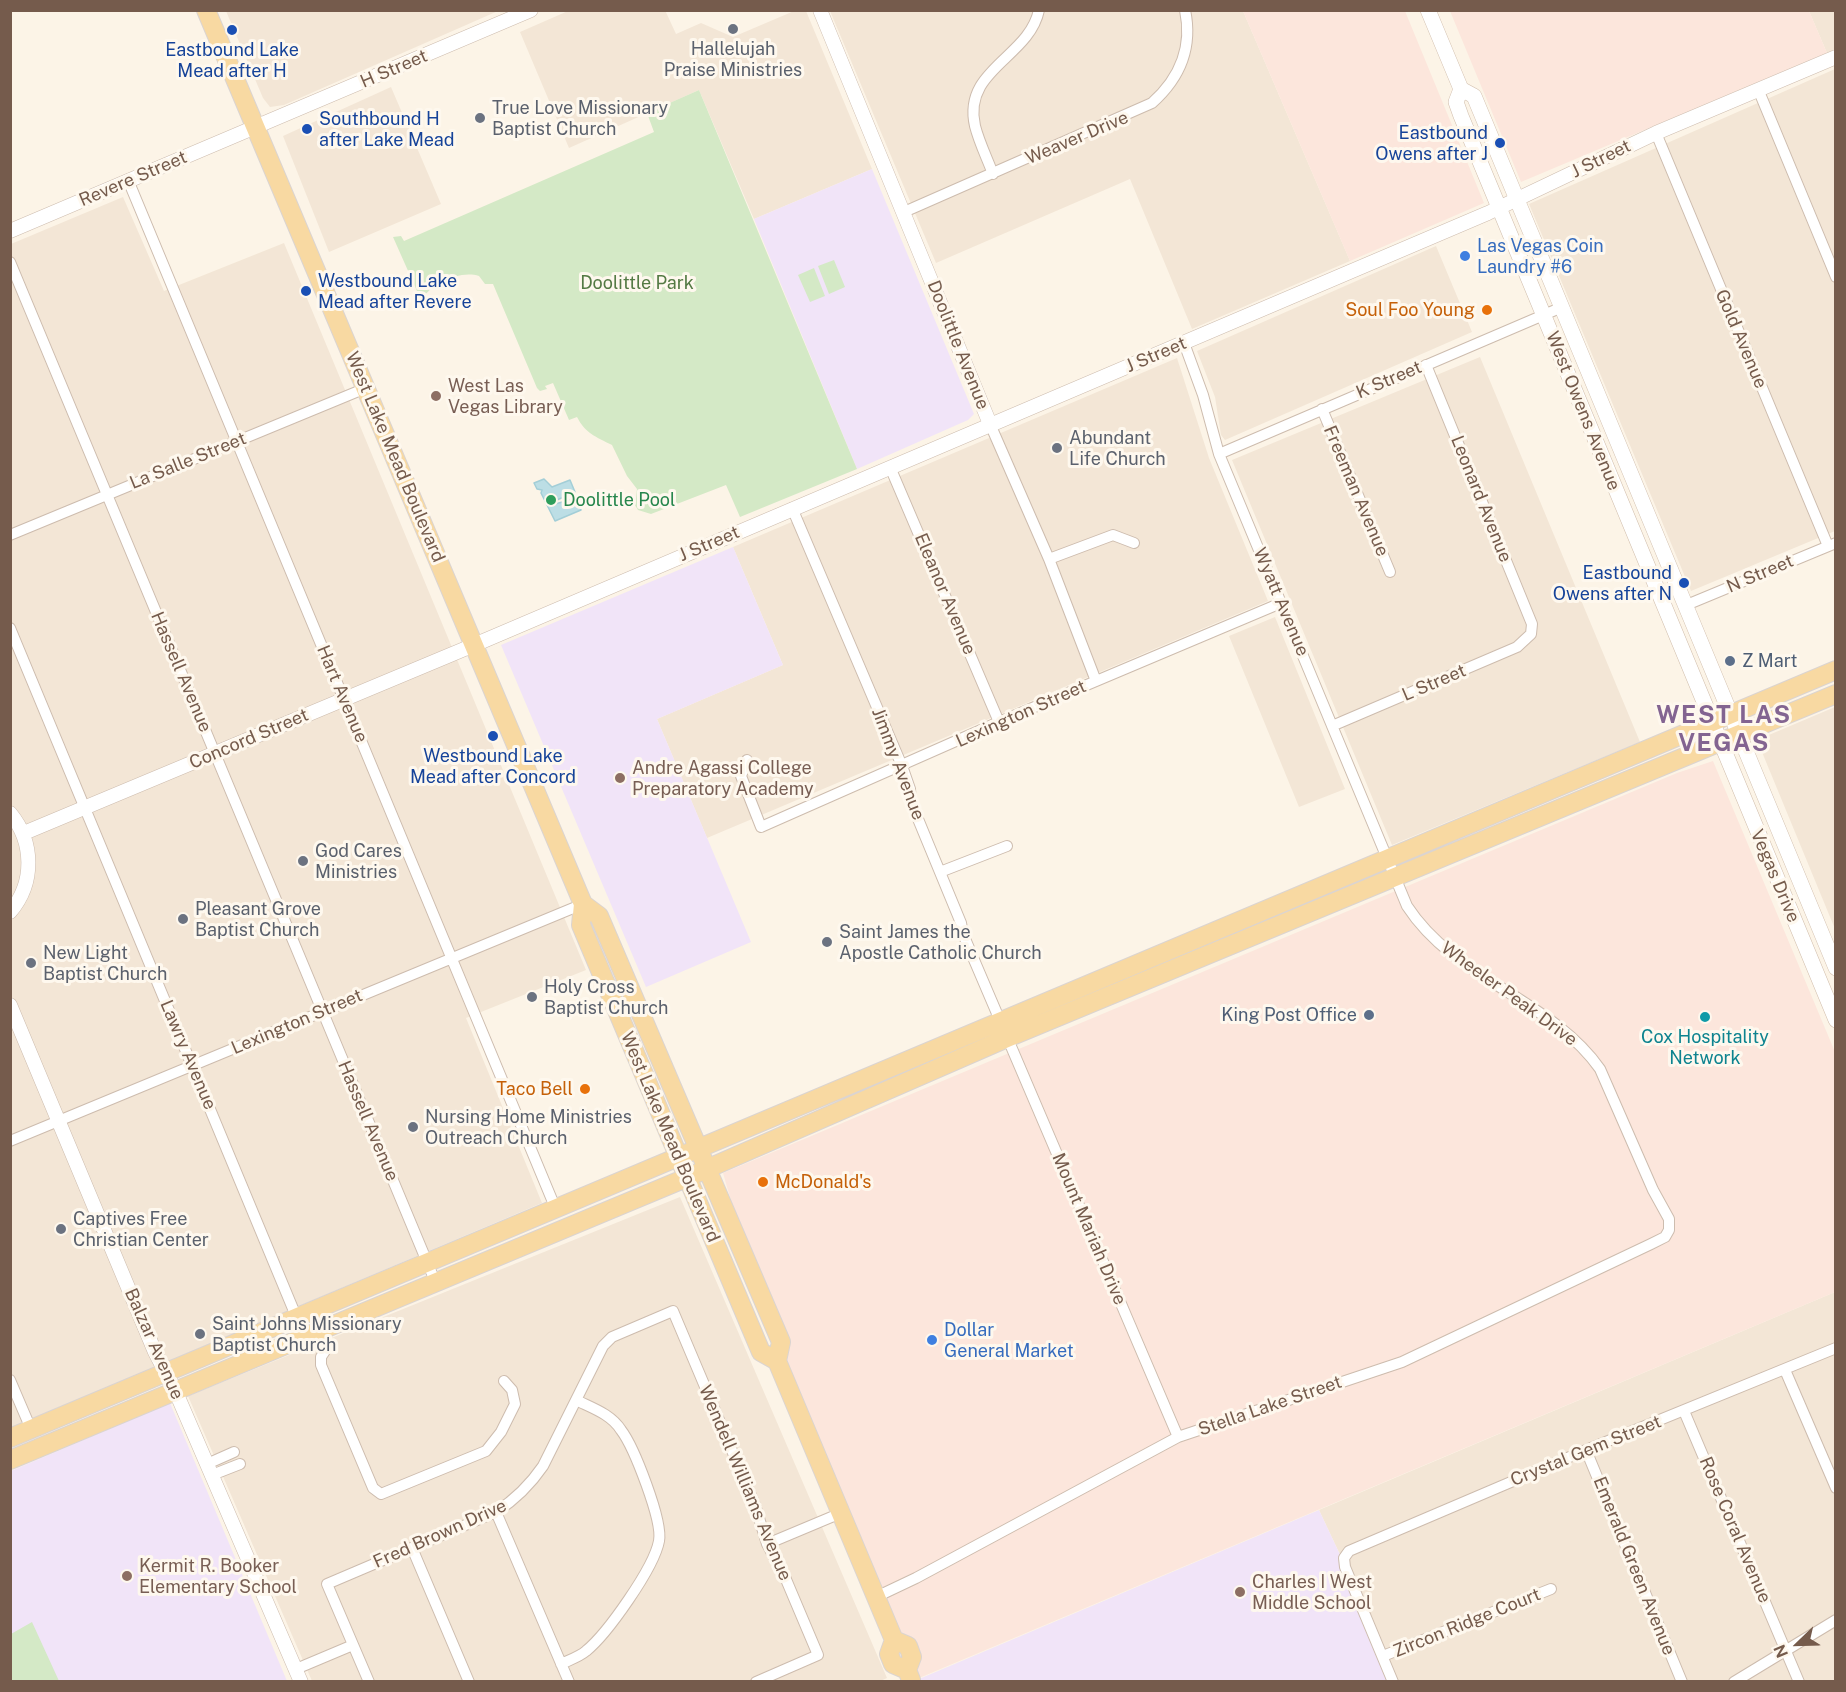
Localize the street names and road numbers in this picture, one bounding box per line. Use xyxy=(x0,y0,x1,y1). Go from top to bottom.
street label: H Street xyxy=(357,45,431,93)
street label: Weaver Drive xyxy=(1022,107,1132,169)
street label: J Street xyxy=(1568,135,1634,183)
street label: Revere Street xyxy=(76,147,190,211)
street label: Doolittle Avenue xyxy=(922,277,994,413)
street label: Gold Avenue xyxy=(1710,286,1772,392)
street label: West Owens Avenue xyxy=(1541,328,1625,494)
street label: J Street xyxy=(1122,333,1190,377)
street label: West Lake Mead Boulevard xyxy=(341,349,449,565)
street label: K Street xyxy=(1353,357,1425,403)
street label: Freeman Avenue xyxy=(1319,422,1393,560)
street label: La Salle Street xyxy=(127,428,249,494)
street label: Leonard Avenue xyxy=(1446,433,1516,565)
street label: J Street xyxy=(675,522,743,566)
street label: Eleanor Avenue xyxy=(910,530,980,658)
street label: Wyatt Avenue xyxy=(1249,545,1313,659)
street label: N Street xyxy=(1723,550,1797,598)
street label: Hassell Avenue xyxy=(146,608,216,736)
street label: Hart Avenue xyxy=(312,642,372,746)
street label: L Street xyxy=(1399,660,1469,706)
street label: Lexington Street xyxy=(953,676,1089,752)
street label: Concord Street xyxy=(186,704,312,774)
street label: Jimmy Avenue xyxy=(867,705,929,823)
street label: Vegas Drive xyxy=(1746,826,1804,926)
street label: Wheeler Peak Drive xyxy=(1437,937,1581,1051)
street label: Lexington Street xyxy=(228,985,366,1059)
street label: Lawry Avenue xyxy=(155,997,221,1113)
street label: West Lake Mead Boulevard xyxy=(616,1029,724,1245)
street label: Hassell Avenue xyxy=(333,1057,403,1185)
street label: Mount Mariah Drive xyxy=(1047,1150,1131,1308)
street label: Balzar Avenue xyxy=(120,1285,188,1403)
street label: Stella Lake Street xyxy=(1195,1371,1345,1441)
street label: Wendell Williams Avenue xyxy=(694,1382,796,1584)
street label: Crystal Gem Street xyxy=(1507,1411,1665,1491)
street label: Rose Coral Avenue xyxy=(1694,1454,1776,1606)
street label: Emerald Green Avenue xyxy=(1588,1474,1680,1658)
street label: Fred Brown Drive xyxy=(370,1495,510,1573)
street label: Zircon Ridge Court xyxy=(1390,1584,1544,1662)

